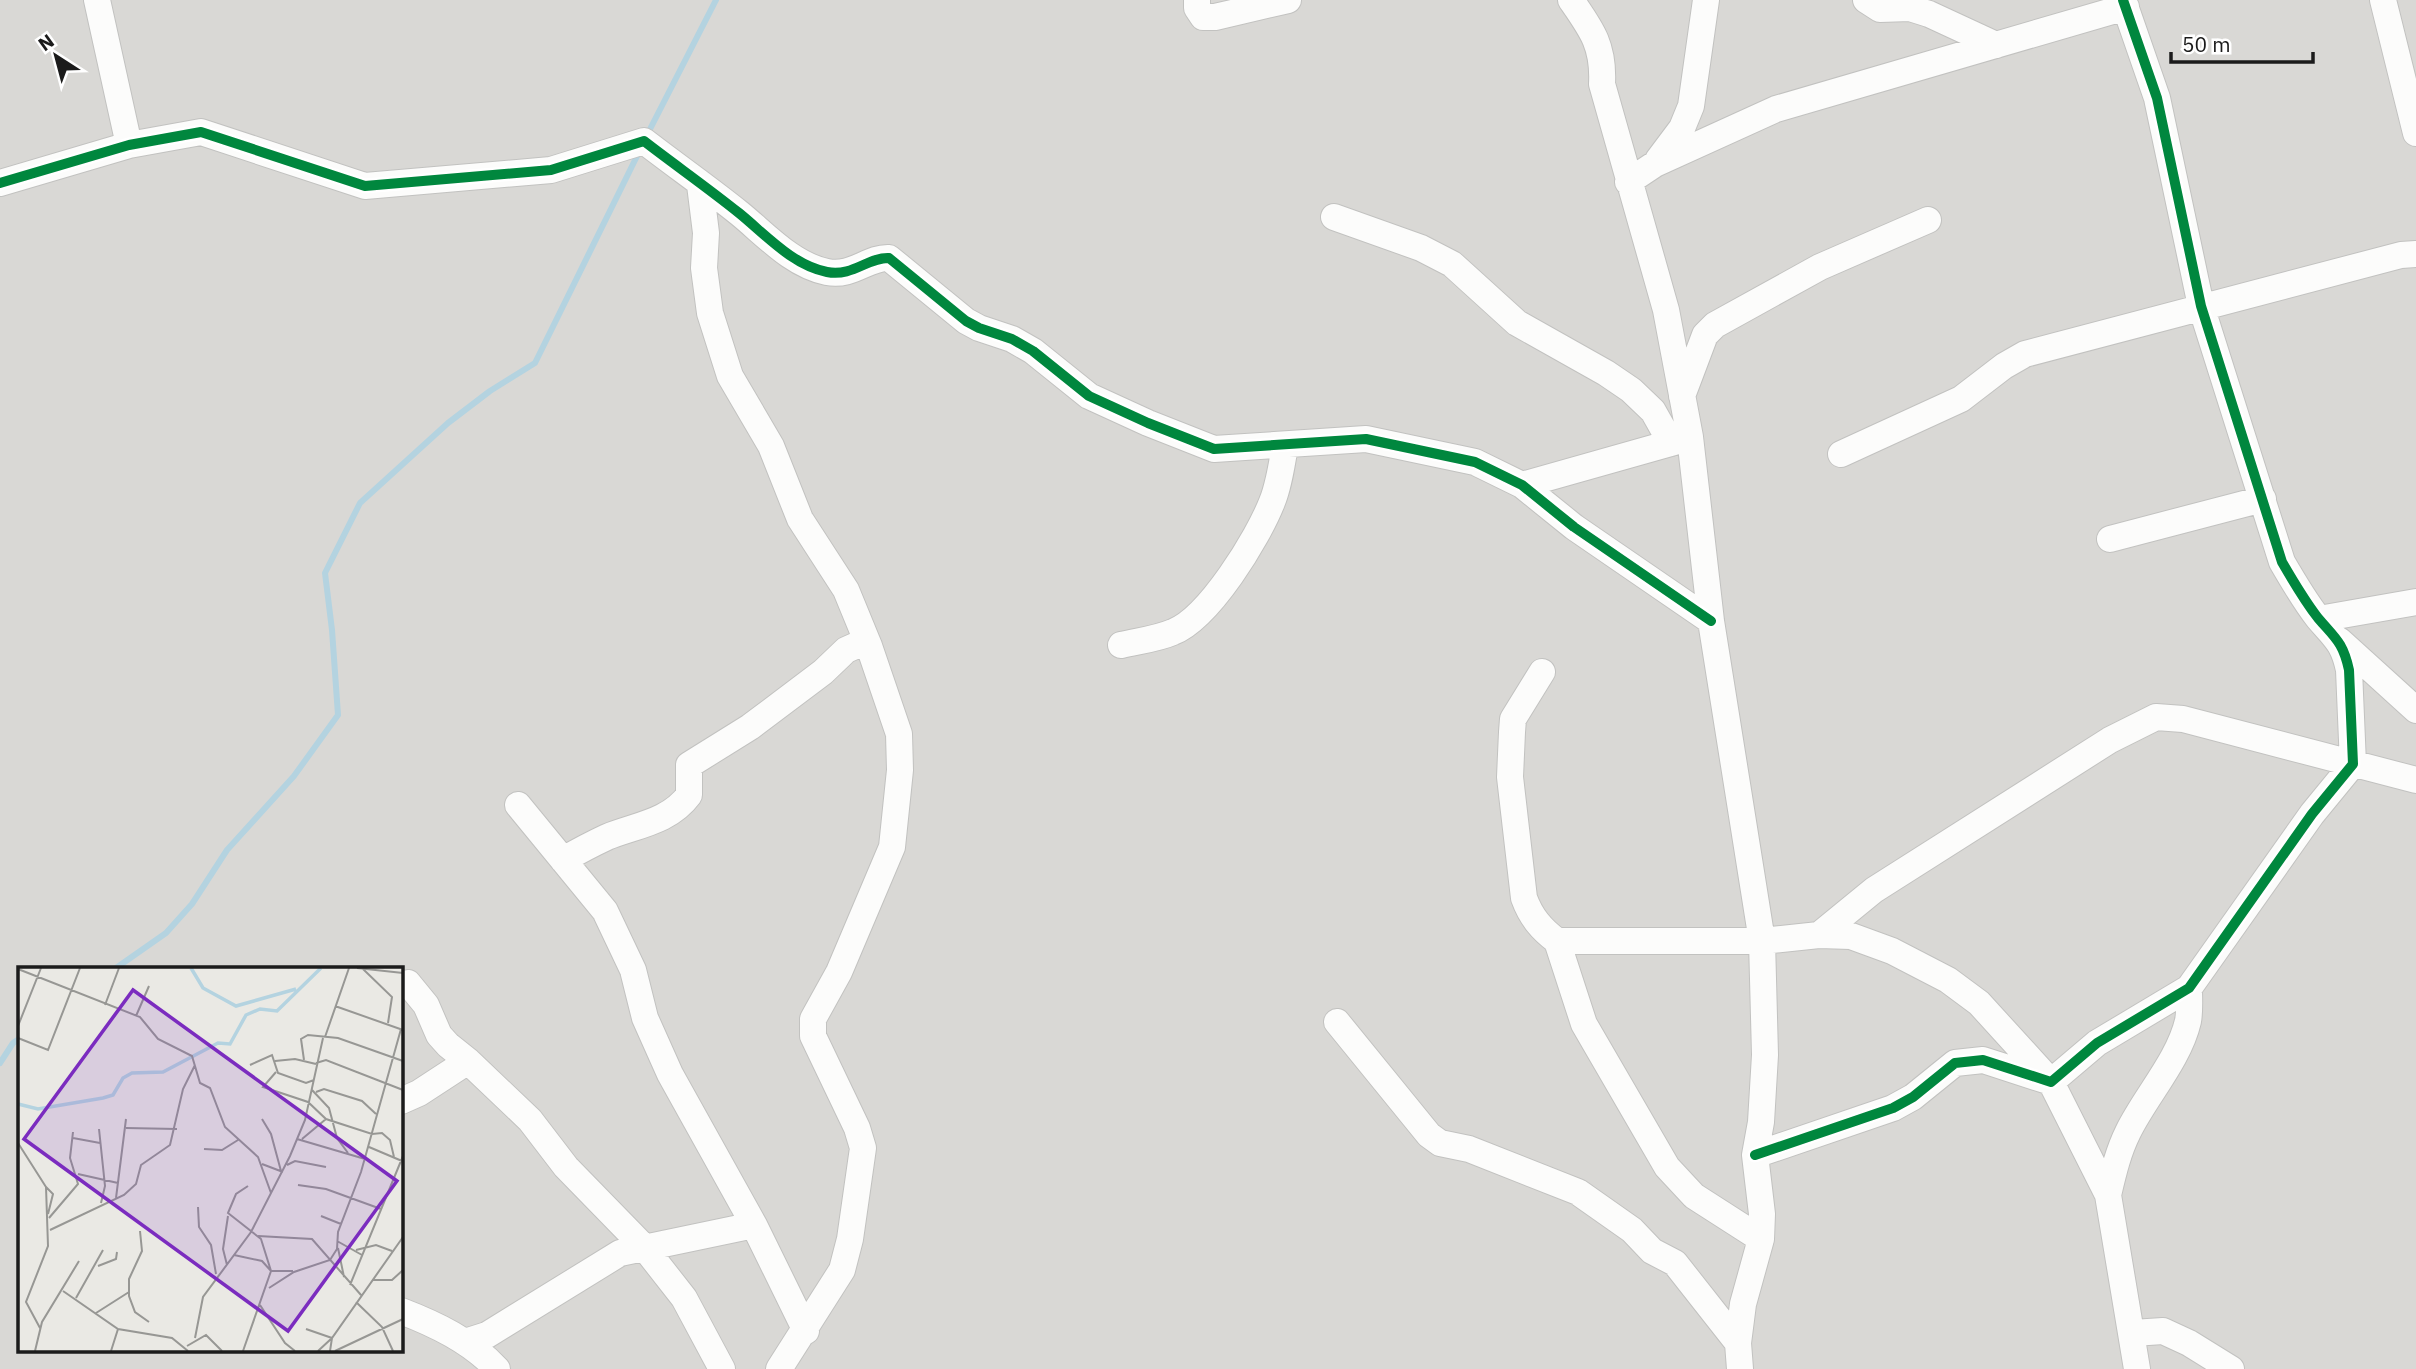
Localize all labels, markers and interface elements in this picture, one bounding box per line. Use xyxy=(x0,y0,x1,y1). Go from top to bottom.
north arrow xyxy=(21,21,91,91)
scale bar xyxy=(2171,21,2313,65)
text: N xyxy=(33,28,59,56)
text: 50 m xyxy=(2182,30,2231,58)
inset map xyxy=(18,967,402,1352)

